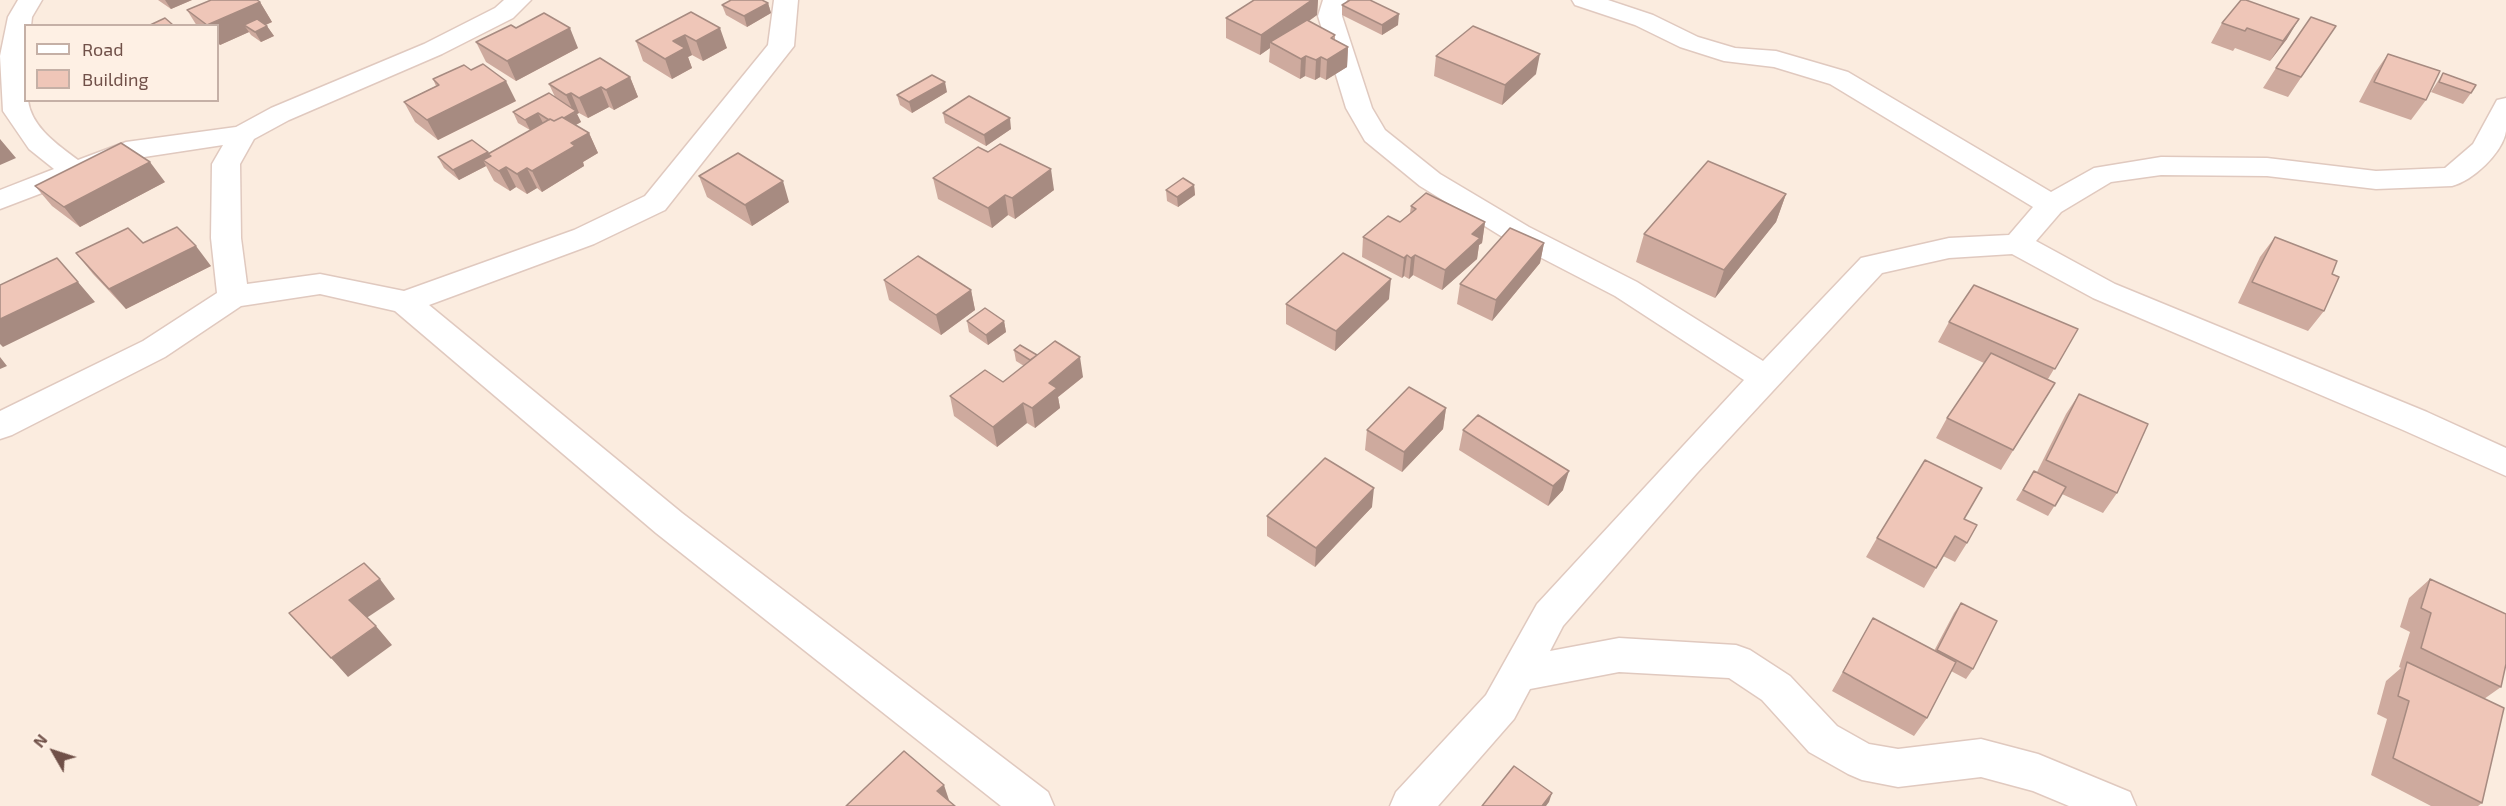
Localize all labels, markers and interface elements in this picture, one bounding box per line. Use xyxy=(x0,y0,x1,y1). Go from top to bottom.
legend xyxy=(24,24,219,102)
text: Road xyxy=(82,38,123,60)
text: Building xyxy=(82,68,149,90)
north arrow xyxy=(24,722,84,782)
text: N xyxy=(29,730,51,751)

